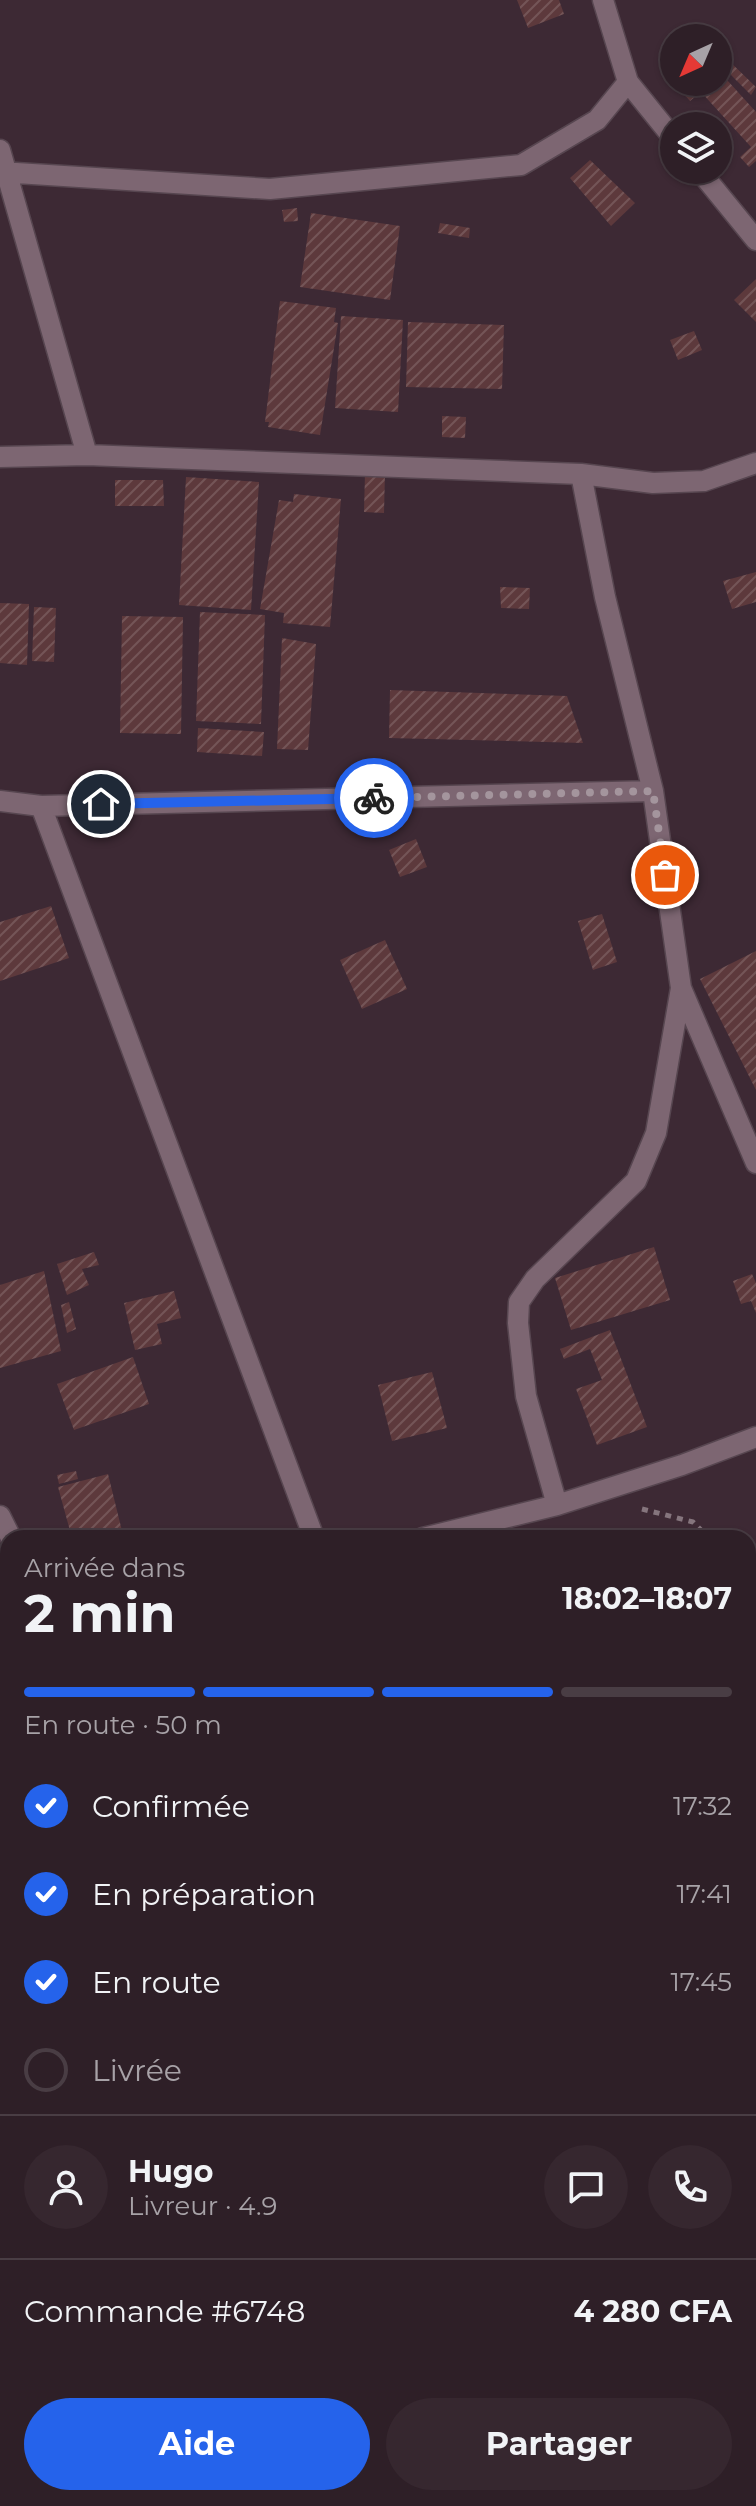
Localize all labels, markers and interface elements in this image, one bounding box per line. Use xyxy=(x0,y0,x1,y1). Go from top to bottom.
north arrow xyxy=(660,24,732,96)
map controls xyxy=(660,24,732,184)
button: layers xyxy=(660,112,732,184)
courier xyxy=(334,758,414,838)
pin xyxy=(67,770,135,838)
icon: bike xyxy=(352,776,396,820)
icon: home xyxy=(79,782,123,826)
pin xyxy=(631,841,699,909)
icon: bag xyxy=(643,853,687,897)
text: Arrivée dans xyxy=(24,1552,185,1584)
text: 18:02–18:07 xyxy=(562,1580,732,1617)
text: 2 min xyxy=(24,1582,176,1645)
text: En route · 50 m xyxy=(24,1709,222,1741)
icon: check xyxy=(24,1784,68,1828)
text: Confirmée xyxy=(92,1788,250,1825)
text: 17:32 xyxy=(673,1790,732,1822)
icon: check xyxy=(24,1872,68,1916)
text: En préparation xyxy=(92,1876,316,1913)
text: 17:41 xyxy=(676,1878,732,1910)
icon: check xyxy=(24,1960,68,2004)
text: En route xyxy=(92,1964,221,2001)
text: 17:45 xyxy=(670,1966,732,1998)
text: Livrée xyxy=(92,2052,182,2089)
button: person xyxy=(24,2145,108,2229)
button: chat xyxy=(544,2145,628,2229)
button: phone xyxy=(648,2145,732,2229)
text: Hugo xyxy=(128,2153,214,2190)
text: Livreur · 4.9 xyxy=(128,2190,277,2222)
text: Commande #6748 xyxy=(24,2293,305,2330)
text: 4 280 CFA xyxy=(573,2293,732,2330)
button: Aide xyxy=(24,2398,370,2490)
button: Partager xyxy=(386,2398,732,2490)

